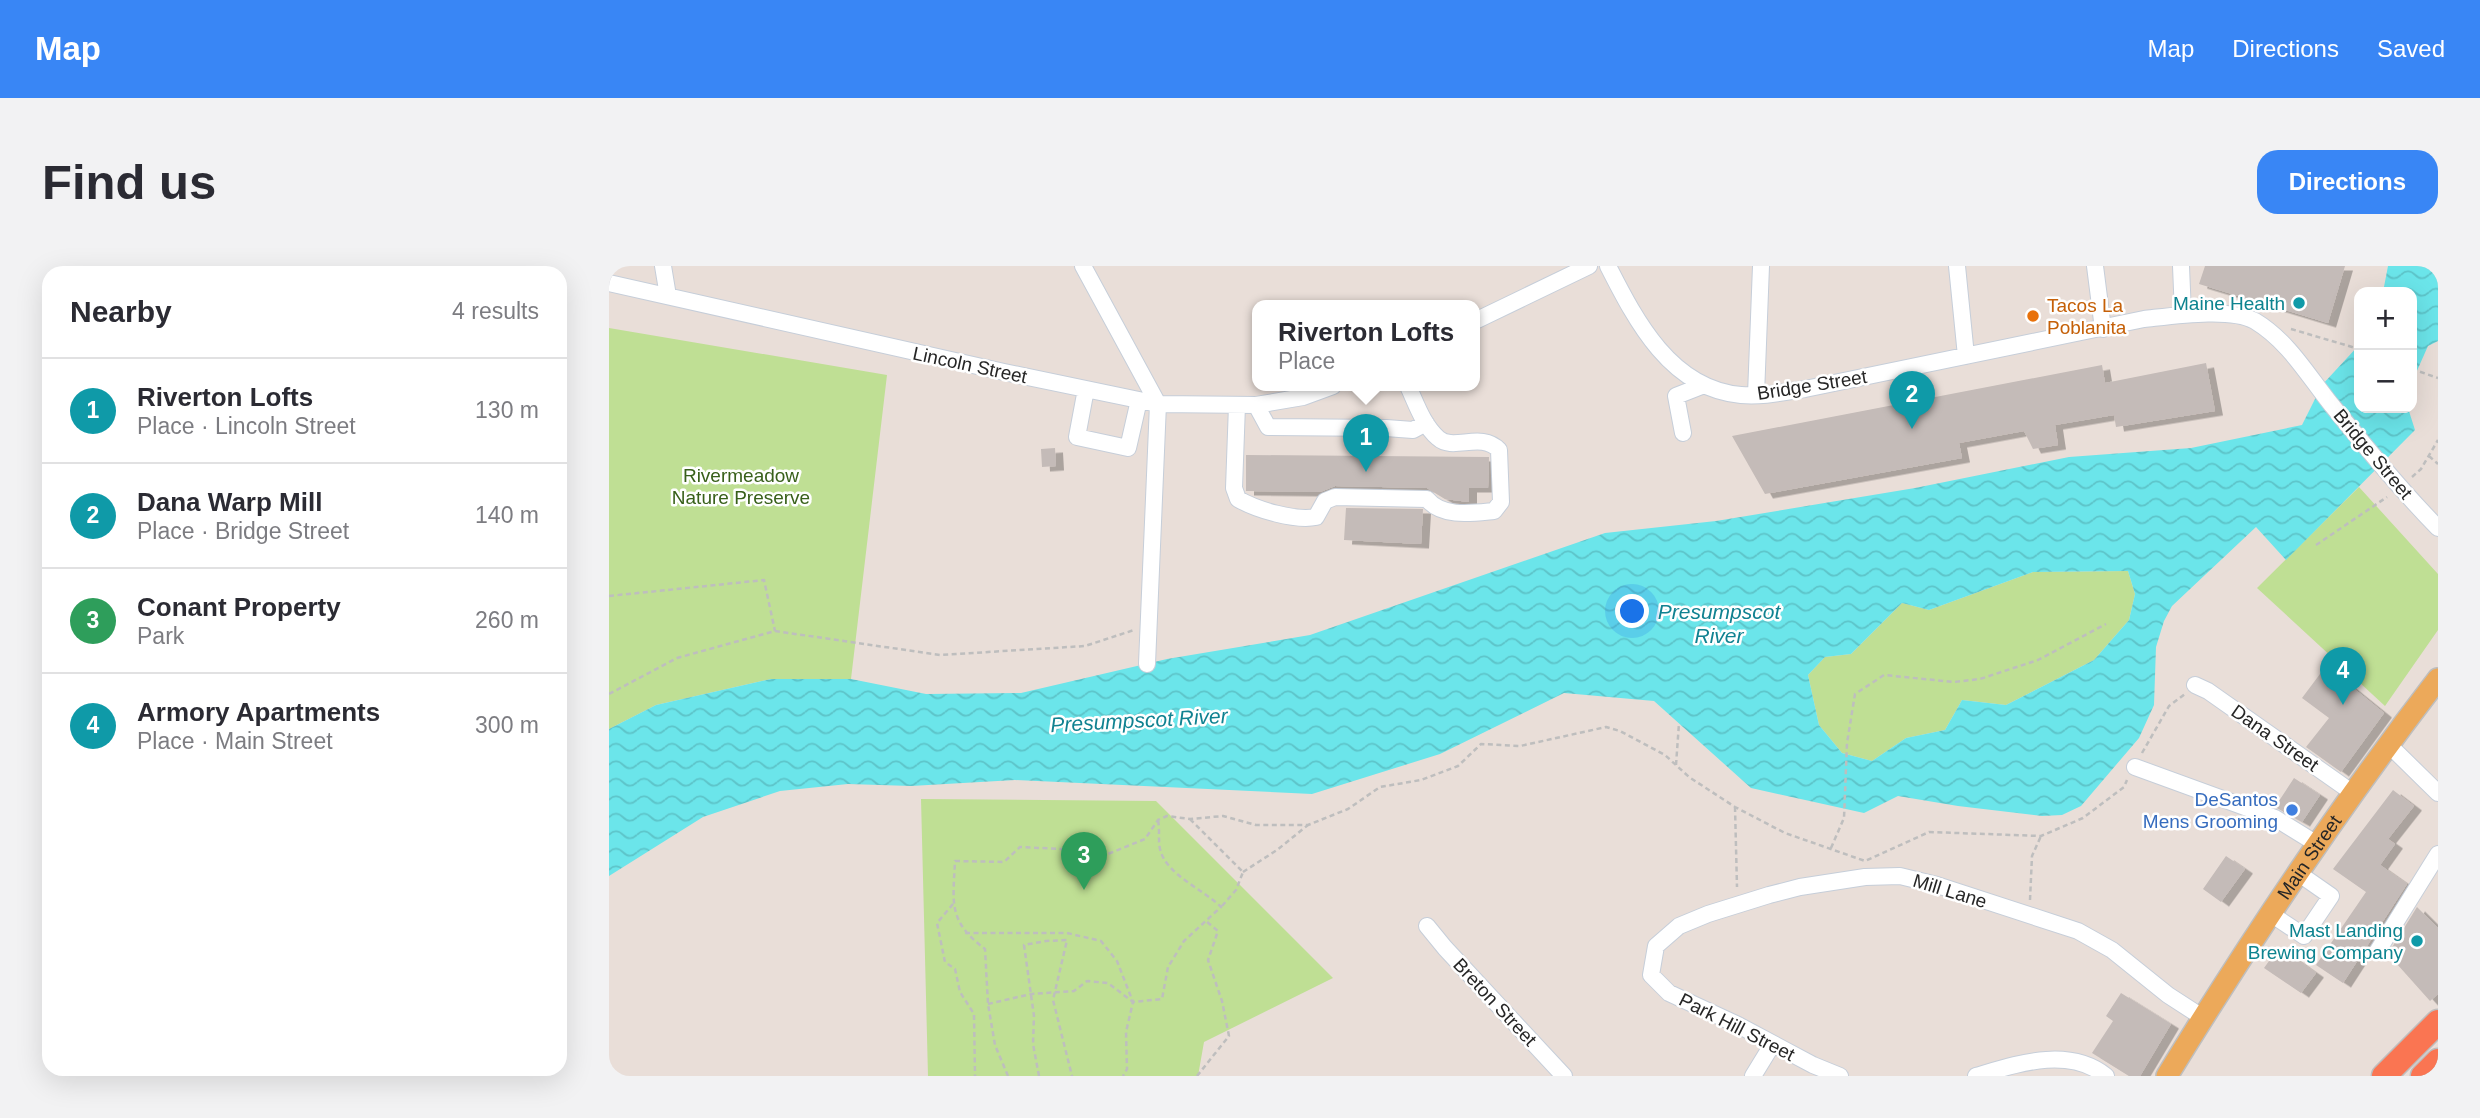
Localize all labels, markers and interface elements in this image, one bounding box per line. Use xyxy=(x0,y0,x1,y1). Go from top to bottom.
text: Map xyxy=(35,30,101,67)
text: Map xyxy=(2148,35,2194,62)
text: Directions xyxy=(2232,35,2339,62)
text: Saved xyxy=(2377,35,2445,62)
button: Directions xyxy=(2257,150,2438,214)
text: Find us xyxy=(42,155,216,209)
map controls xyxy=(2354,287,2417,413)
button: + xyxy=(2354,287,2417,350)
place label: Maine Health xyxy=(2173,293,2285,314)
text: Nearby xyxy=(70,295,172,328)
place label: Tacos La Poblanita xyxy=(2047,295,2127,338)
marker: Maine Health xyxy=(2291,295,2307,311)
text: 4 results xyxy=(452,298,539,324)
popup xyxy=(1252,300,1480,391)
marker: Tacos La Poblanita xyxy=(2025,308,2041,324)
text: Riverton Lofts xyxy=(1278,317,1454,347)
street label: Lincoln Street xyxy=(911,343,1030,387)
text: Place xyxy=(1278,348,1335,374)
button: − xyxy=(2354,350,2417,413)
street label: Bridge Street xyxy=(1756,366,1869,404)
pin: 2 xyxy=(1889,371,1935,429)
text: Riverton Lofts xyxy=(137,382,313,412)
text: 1 xyxy=(87,397,99,423)
text: 130 m xyxy=(475,397,539,423)
street label: Bridge Street xyxy=(2329,405,2417,504)
text: Place · Lincoln Street xyxy=(137,413,356,439)
pin: 1 xyxy=(1343,414,1389,472)
park label: Rivermeadow Nature Preserve xyxy=(672,465,810,508)
text: Dana Warp Mill xyxy=(137,487,322,517)
text: 2 xyxy=(87,502,99,528)
text: 140 m xyxy=(475,502,539,528)
text: Place · Bridge Street xyxy=(137,518,349,544)
text: Conant Property xyxy=(137,592,341,622)
your location xyxy=(1615,594,1649,628)
water label: Presumpscot River xyxy=(1658,600,1781,647)
text: 3 xyxy=(87,607,99,633)
text: 260 m xyxy=(475,607,539,633)
text: Park xyxy=(137,623,184,649)
pin: 4 xyxy=(2320,647,2366,705)
text: Armory Apartments xyxy=(137,697,380,727)
street label: Dana Street xyxy=(2227,700,2323,776)
water label: Presumpscot River xyxy=(1050,704,1229,736)
text: 4 xyxy=(87,712,99,738)
text: 300 m xyxy=(475,712,539,738)
text: Place · Main Street xyxy=(137,728,333,754)
place label: DeSantos Mens Grooming xyxy=(2143,789,2278,832)
marker: DeSantos Mens Grooming xyxy=(2284,802,2300,818)
street label: Main Street xyxy=(2273,810,2345,903)
pin: 3 xyxy=(1061,832,1107,890)
street label: Mill Lane xyxy=(1911,870,1989,912)
place label: Mast Landing Brewing Company xyxy=(2248,920,2403,963)
marker: Mast Landing Brewing Company xyxy=(2409,933,2425,949)
street label: Breton Street xyxy=(1449,954,1541,1051)
street label: Park Hill Street xyxy=(1676,989,1799,1065)

